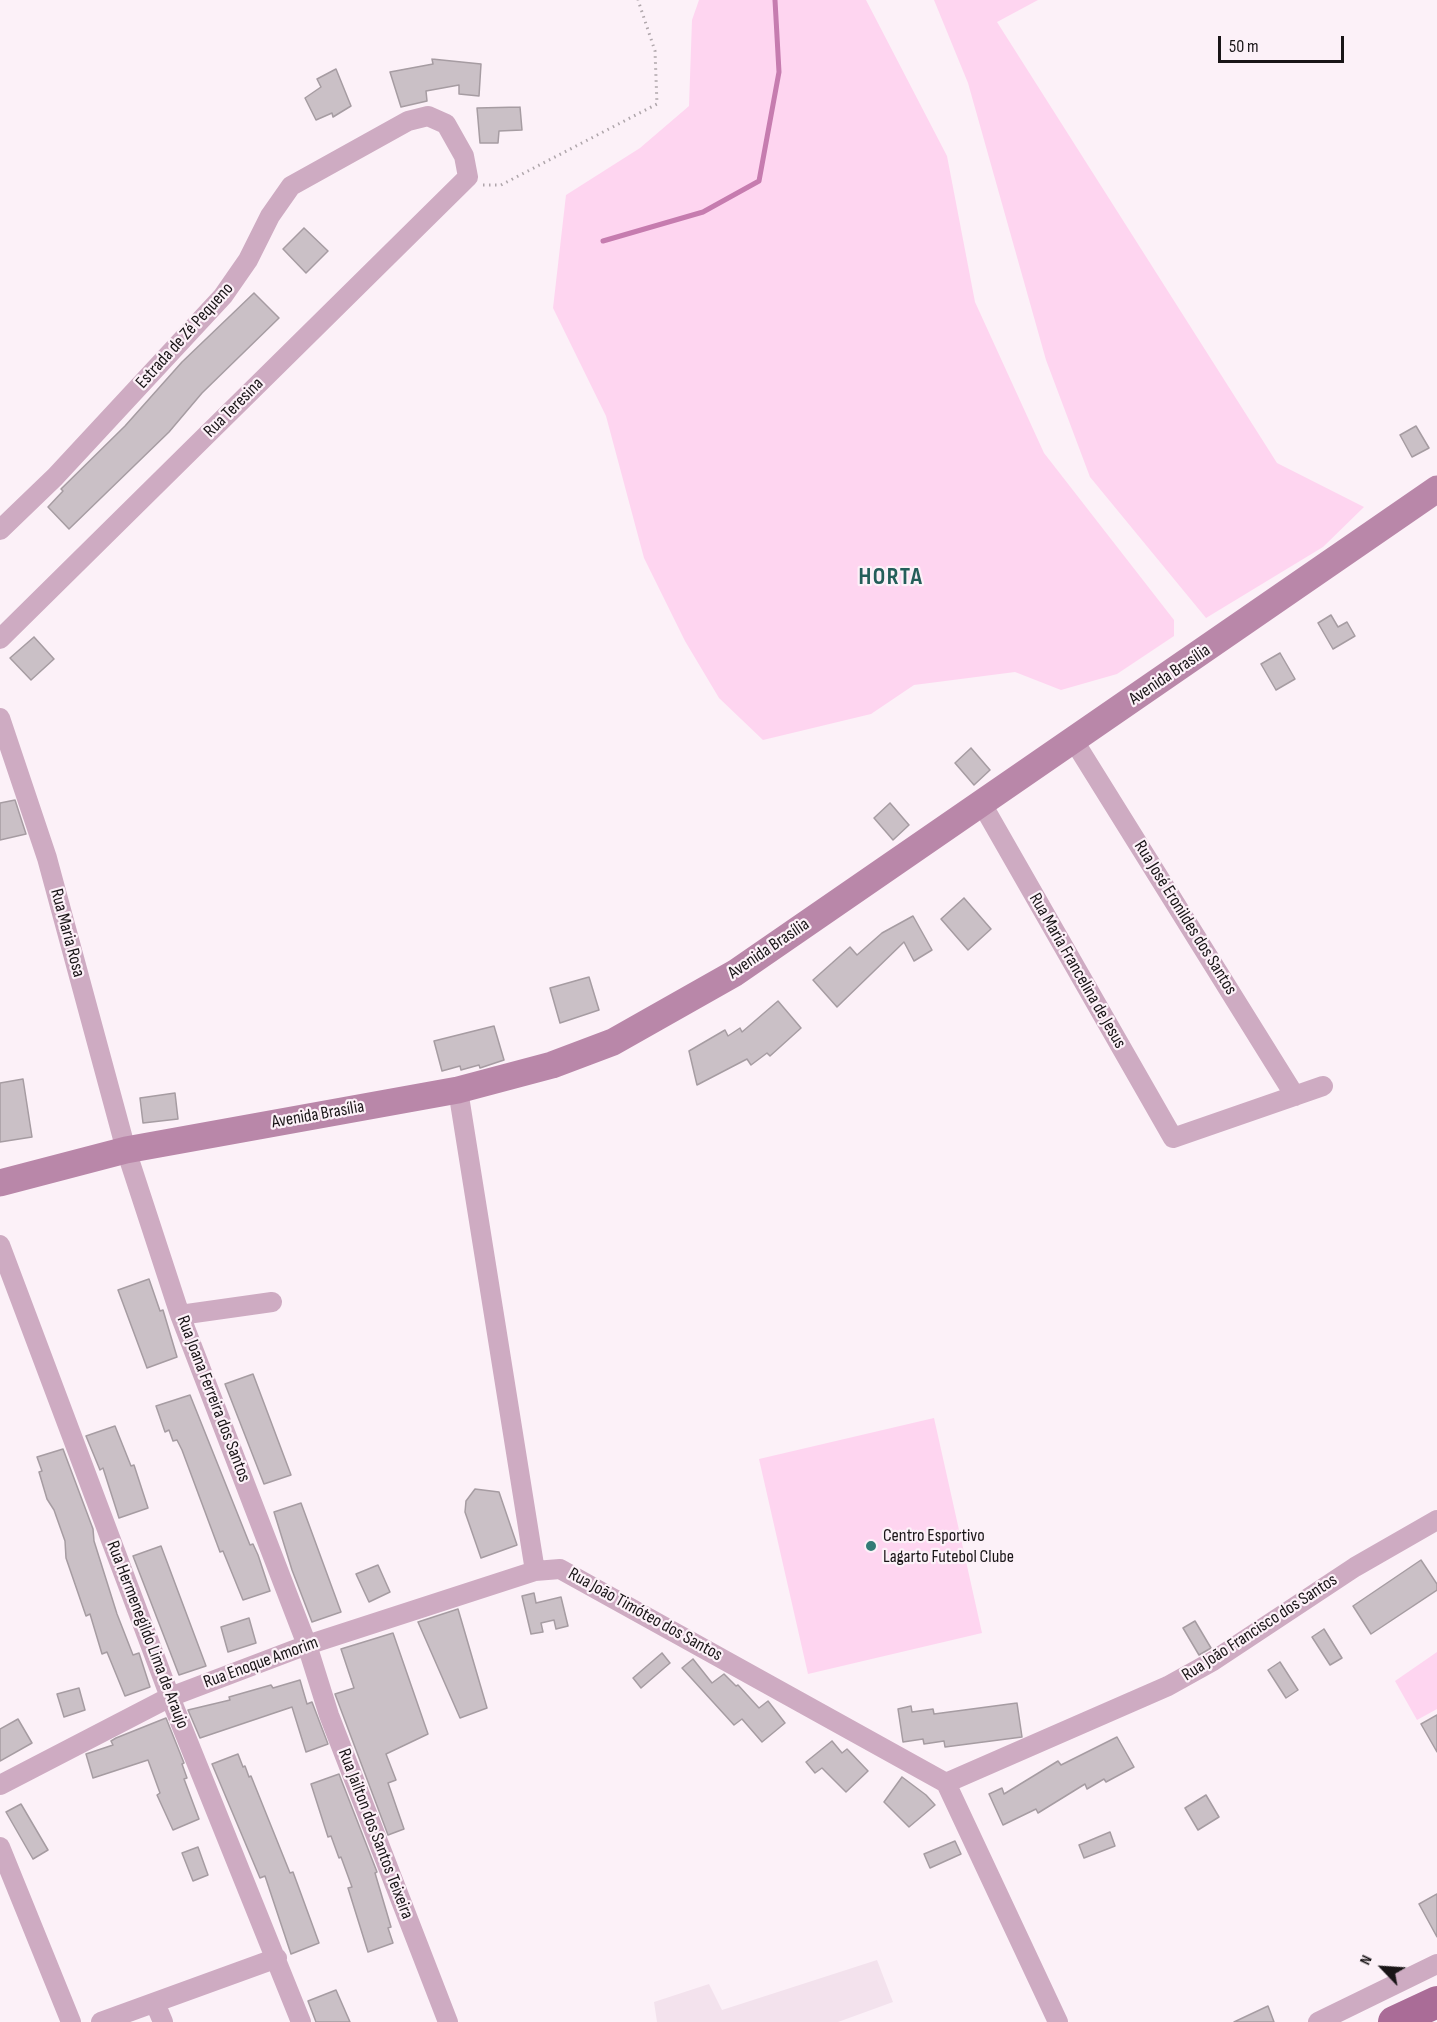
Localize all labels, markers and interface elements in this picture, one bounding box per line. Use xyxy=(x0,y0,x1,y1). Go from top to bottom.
scale bar xyxy=(1221,24,1347,62)
text: 50 m xyxy=(1229,36,1259,57)
street label: Estrada de Zé Pequeno xyxy=(132,278,238,394)
street label: Rua Teresina xyxy=(200,374,268,442)
district label: HORTA xyxy=(859,564,923,592)
street label: Avenida Brasília xyxy=(1125,640,1215,710)
street label: Rua José Eronildes dos Santos xyxy=(1129,837,1241,999)
street label: Rua Maria Rosa xyxy=(45,887,89,979)
street label: Rua Maria Francelina de Jesus xyxy=(1024,889,1130,1053)
street label: Avenida Brasília xyxy=(724,914,814,984)
street label: Avenida Brasília xyxy=(270,1096,366,1134)
street label: Rua Joana Ferreira dos Santos xyxy=(171,1313,255,1485)
place label: Centro Esportivo Lagarto Futebol Clube xyxy=(883,1525,1014,1568)
street label: Rua Hermenegildo Lima de Araujo xyxy=(101,1538,193,1732)
marker: Centro Esportivo Lagarto Futebol Clube xyxy=(864,1539,878,1553)
street label: Rua João Timóteo dos Santos xyxy=(564,1564,726,1666)
street label: Rua João Francisco dos Santos xyxy=(1178,1570,1342,1686)
street label: Rua Enoque Amorim xyxy=(201,1632,321,1694)
street label: Rua Jailton dos Santos Teixeira xyxy=(333,1746,417,1922)
north arrow xyxy=(1353,1938,1413,1998)
text: N xyxy=(1356,1952,1377,1968)

